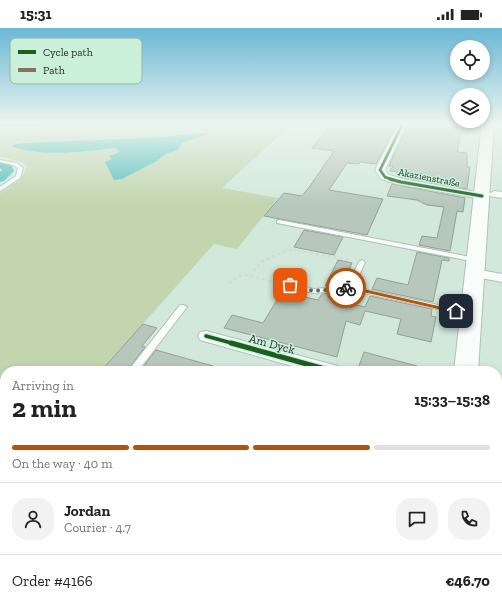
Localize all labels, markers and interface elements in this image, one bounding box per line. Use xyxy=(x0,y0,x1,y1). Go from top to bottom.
text: 15:31 xyxy=(20,5,52,23)
legend xyxy=(10,38,142,84)
map controls xyxy=(450,40,490,128)
button: locate xyxy=(450,40,490,80)
text: Cycle path xyxy=(43,46,94,59)
text: Path xyxy=(43,64,66,77)
button: layers xyxy=(450,88,490,128)
street label: Akazienstraße xyxy=(397,166,461,190)
pin xyxy=(273,268,307,302)
courier xyxy=(326,268,366,308)
icon: bag xyxy=(279,274,301,296)
icon: bike xyxy=(335,277,357,299)
pin xyxy=(439,294,473,328)
icon: home xyxy=(445,300,467,322)
street label: Am Dyck xyxy=(247,331,297,357)
text: Arriving in xyxy=(12,378,74,393)
text: 15:33–15:38 xyxy=(414,391,490,409)
text: 2 min xyxy=(12,392,77,424)
text: On the way · 40 m xyxy=(12,456,112,471)
button: person xyxy=(12,498,54,540)
button: chat xyxy=(396,498,438,540)
button: phone xyxy=(448,498,490,540)
text: Jordan xyxy=(64,502,110,520)
text: Courier · 4.7 xyxy=(64,520,131,535)
text: Order #4166 xyxy=(12,572,93,590)
text: €46.70 xyxy=(445,572,490,590)

